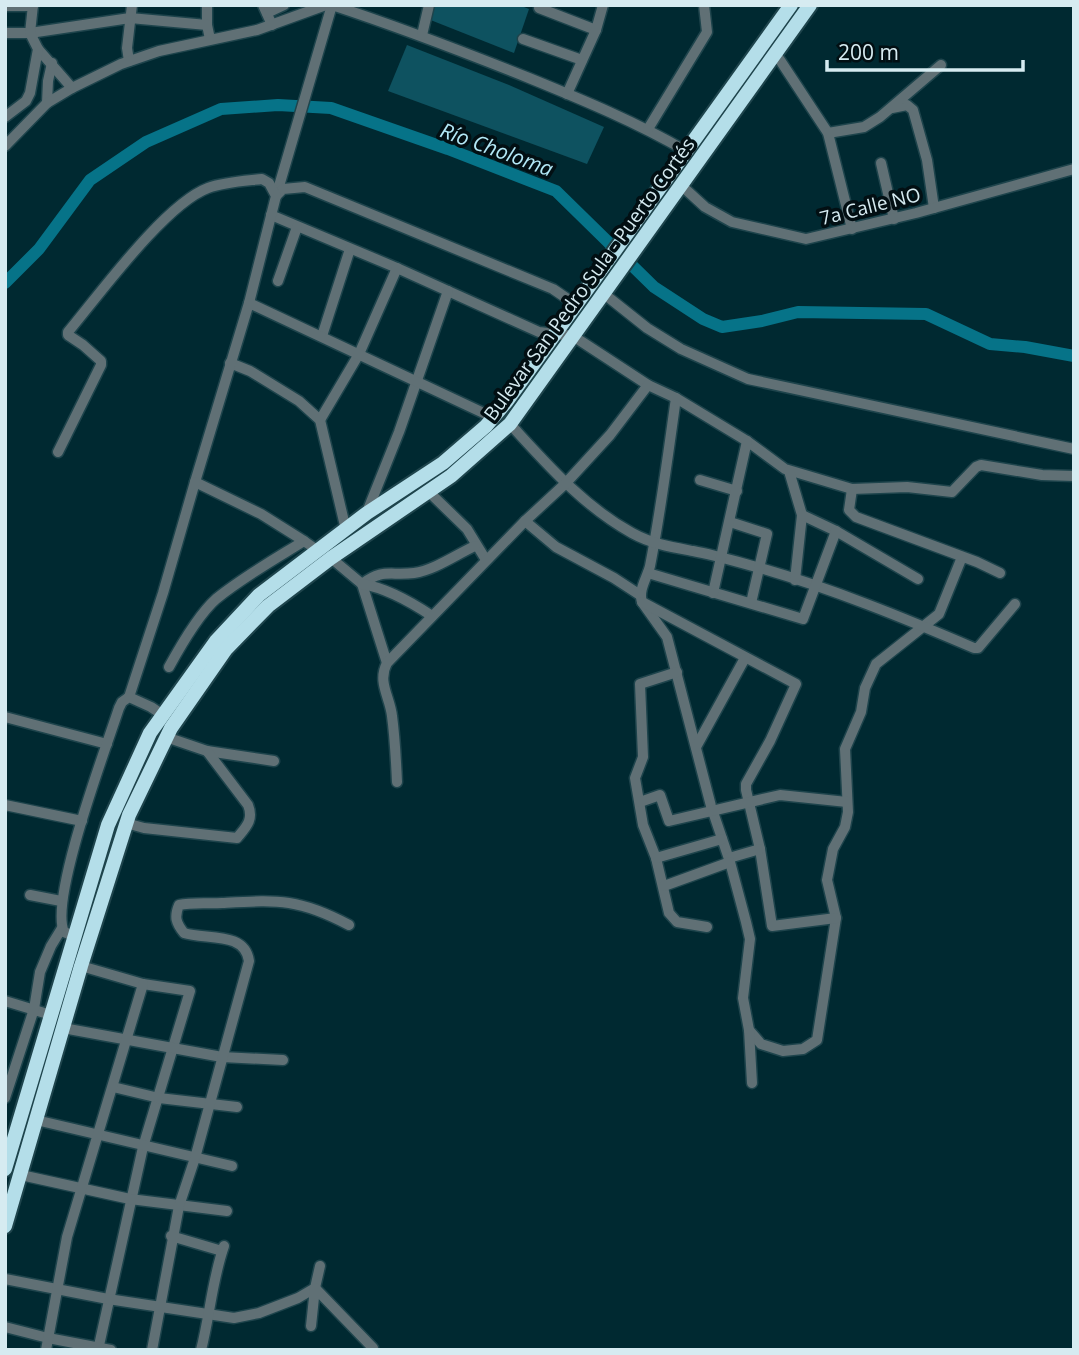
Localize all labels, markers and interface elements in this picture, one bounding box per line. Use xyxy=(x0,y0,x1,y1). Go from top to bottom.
scale bar xyxy=(827,28,1023,72)
text: 200 m xyxy=(838,38,899,66)
water label: Río Choloma xyxy=(437,116,557,182)
street label: Bulevar San Pedro Sula - Puerto Cortés xyxy=(478,132,700,426)
street label: 7a Calle NO xyxy=(817,181,923,231)

